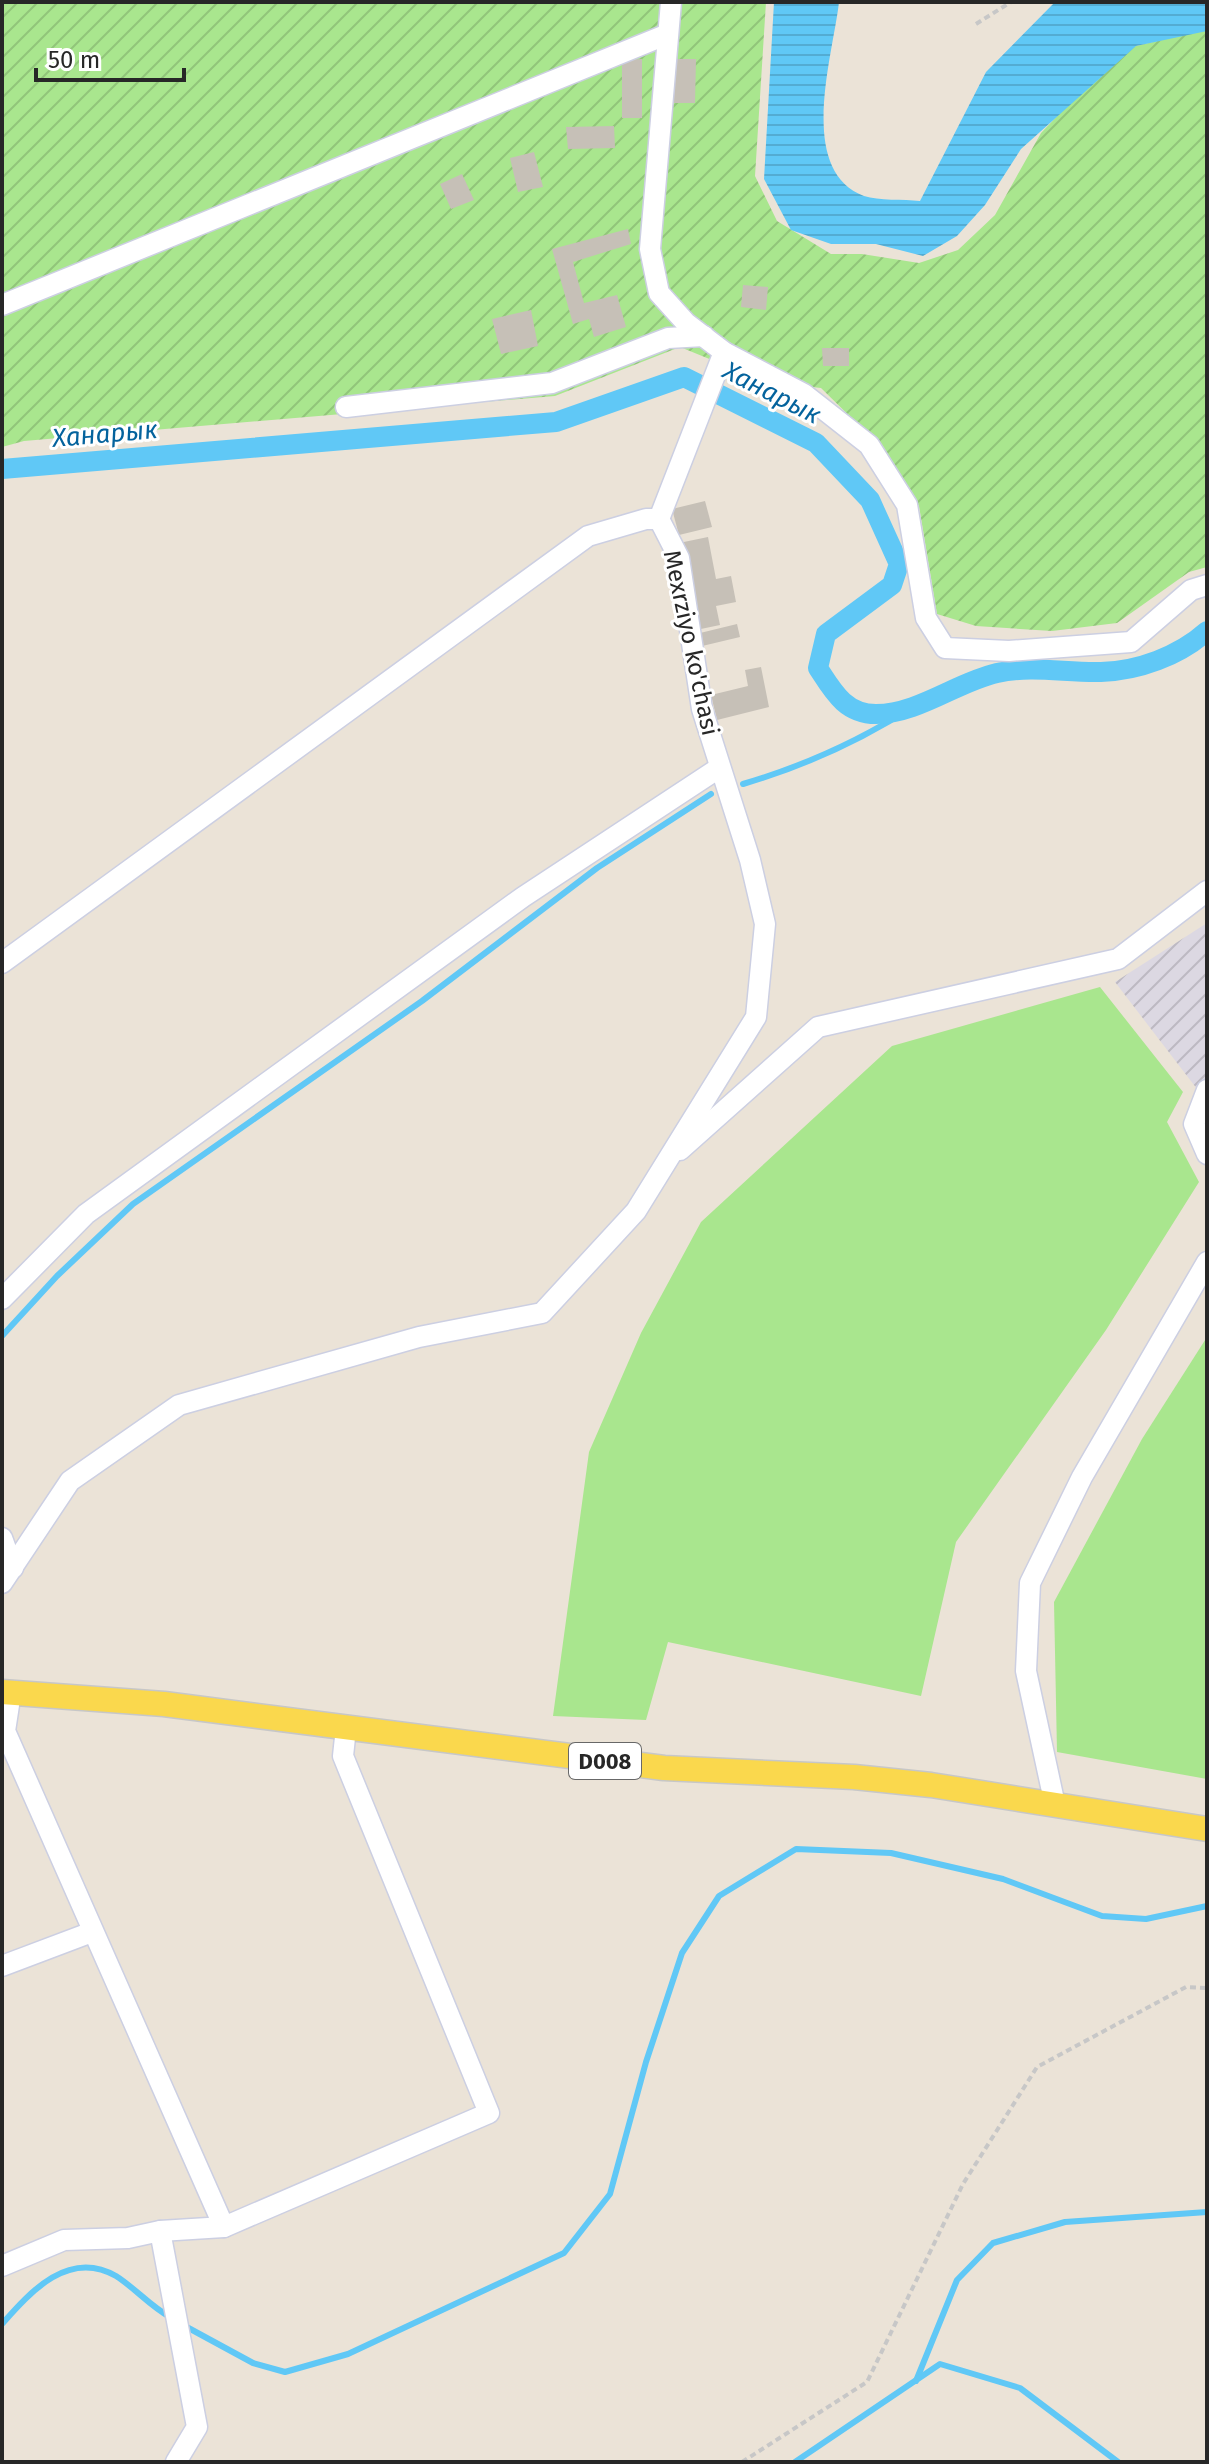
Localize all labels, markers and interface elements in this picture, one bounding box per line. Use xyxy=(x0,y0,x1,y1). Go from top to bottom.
scale bar xyxy=(36,32,184,82)
text: 50 m xyxy=(48,46,100,74)
water label: Ханарык xyxy=(717,355,826,431)
water label: Ханарык xyxy=(50,414,159,454)
street label: Mexrziyo ko'chasi xyxy=(658,548,724,738)
road number: D008 xyxy=(569,1743,641,1779)

